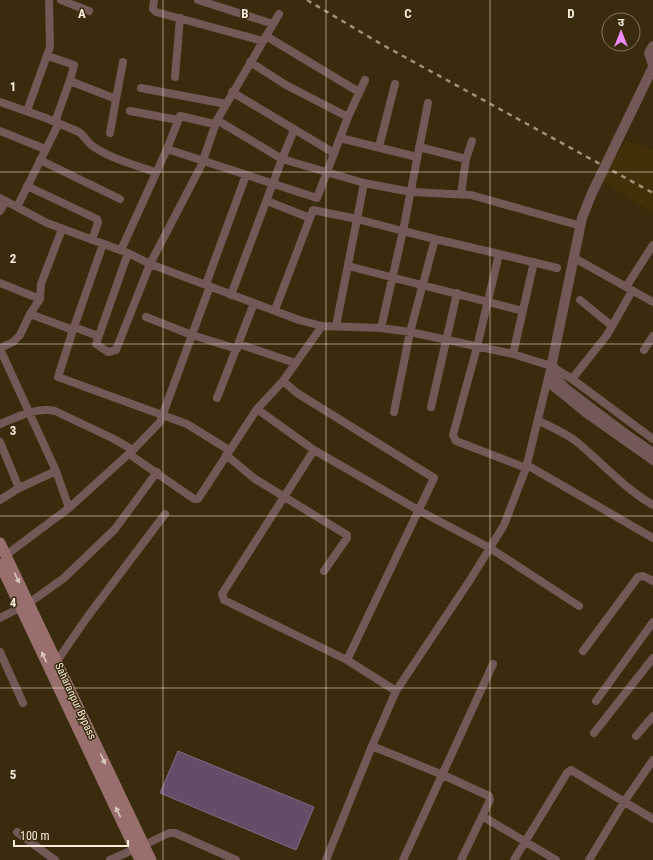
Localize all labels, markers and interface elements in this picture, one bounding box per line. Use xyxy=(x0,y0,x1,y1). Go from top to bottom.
text: A xyxy=(78,6,86,21)
text: B xyxy=(241,6,249,21)
text: C xyxy=(404,6,412,21)
text: D xyxy=(567,6,575,21)
north arrow xyxy=(601,12,641,52)
text: उ xyxy=(618,16,625,29)
text: 1 xyxy=(10,79,16,94)
text: 2 xyxy=(10,251,17,266)
text: 3 xyxy=(10,423,16,438)
one-way arrow xyxy=(14,573,20,584)
text: 4 xyxy=(10,595,17,610)
one-way arrow xyxy=(41,651,47,662)
street label: Saharanpur Bypass xyxy=(52,661,99,742)
one-way arrow xyxy=(100,753,106,764)
text: 5 xyxy=(10,767,17,782)
one-way arrow xyxy=(115,806,121,818)
scale bar xyxy=(14,822,128,848)
text: 100 m xyxy=(20,829,50,843)

